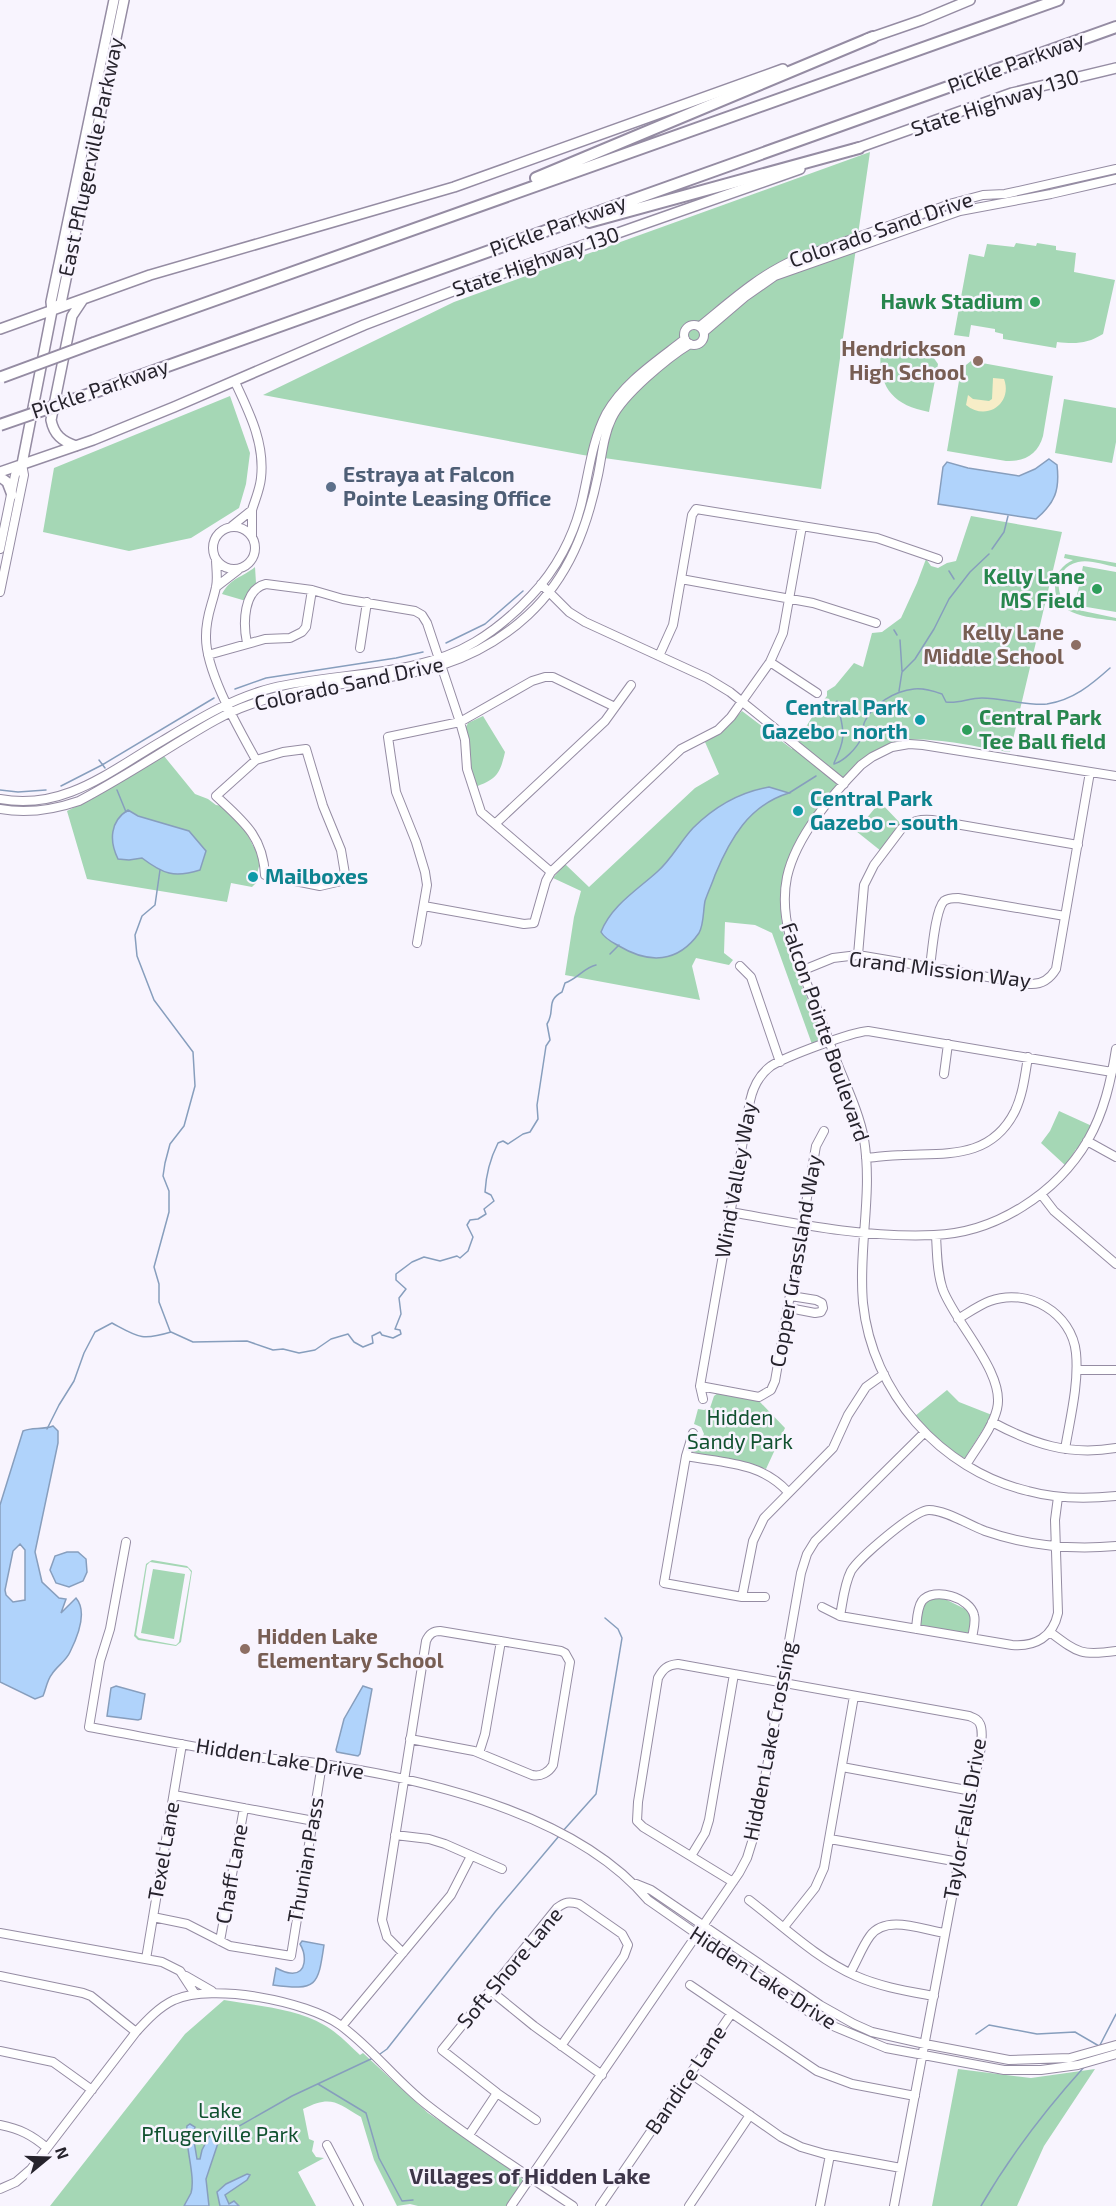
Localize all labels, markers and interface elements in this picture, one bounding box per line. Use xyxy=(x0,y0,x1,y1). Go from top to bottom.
street label: Pickle Parkway xyxy=(944,25,1087,98)
street label: East Pflugerville Parkway xyxy=(52,35,127,279)
street label: State Highway 130 xyxy=(907,63,1082,141)
street label: Colorado Sand Drive xyxy=(785,185,976,272)
street label: Pickle Parkway xyxy=(486,188,629,261)
street label: State Highway 130 xyxy=(449,220,622,301)
place label: Hawk Stadium xyxy=(880,288,1023,313)
marker: Hawk Stadium xyxy=(1028,295,1042,309)
place label: Hendrickson High School xyxy=(841,335,966,384)
street label: Pickle Parkway xyxy=(28,352,171,423)
marker: Hendrickson High School xyxy=(971,354,985,368)
place label: Estraya at Falcon Pointe Leasing Office xyxy=(343,461,551,510)
marker: Estraya at Falcon Pointe Leasing Office xyxy=(324,480,338,494)
place label: Kelly Lane MS Field xyxy=(983,563,1085,612)
marker: Kelly Lane MS Field xyxy=(1090,582,1104,596)
place label: Kelly Lane Middle School xyxy=(923,619,1064,668)
marker: Kelly Lane Middle School xyxy=(1069,638,1083,652)
street label: Colorado Sand Drive xyxy=(252,650,446,715)
place label: Central Park Gazebo - north xyxy=(762,694,908,743)
place label: Central Park Tee Ball field xyxy=(979,704,1106,753)
marker: Central Park Gazebo - north xyxy=(913,713,927,727)
marker: Central Park Tee Ball field xyxy=(960,723,974,737)
place label: Central Park Gazebo - south xyxy=(810,785,958,834)
marker: Central Park Gazebo - south xyxy=(791,804,805,818)
place label: Mailboxes xyxy=(265,863,368,888)
marker: Mailboxes xyxy=(246,870,260,884)
street label: Falcon Pointe Boulevard xyxy=(777,919,876,1144)
street label: Grand Mission Way xyxy=(848,945,1033,992)
street label: Wind Valley Way xyxy=(708,1100,761,1260)
street label: Copper Grassland Way xyxy=(764,1153,826,1369)
park label: Hidden Sandy Park xyxy=(687,1404,793,1453)
place label: Hidden Lake Elementary School xyxy=(257,1623,444,1673)
street label: Hidden Lake Crossing xyxy=(737,1639,800,1843)
marker: Hidden Lake Elementary School xyxy=(238,1642,252,1656)
street label: Hidden Lake Drive xyxy=(194,1732,366,1783)
street label: Taylor Falls Drive xyxy=(937,1736,990,1902)
street label: Thunian Pass xyxy=(281,1795,328,1925)
street label: Texel Lane xyxy=(142,1800,183,1902)
street label: Chaff Lane xyxy=(209,1822,252,1926)
street label: Soft Shore Lane xyxy=(451,1901,567,2033)
street label: Hidden Lake Drive xyxy=(686,1920,842,2034)
street label: Bandice Lane xyxy=(639,2020,730,2138)
park label: Lake Pflugerville Park xyxy=(141,2097,299,2146)
north arrow xyxy=(18,2128,78,2188)
text: N xyxy=(52,2144,74,2162)
district label: Villages of Hidden Lake xyxy=(409,2162,651,2188)

